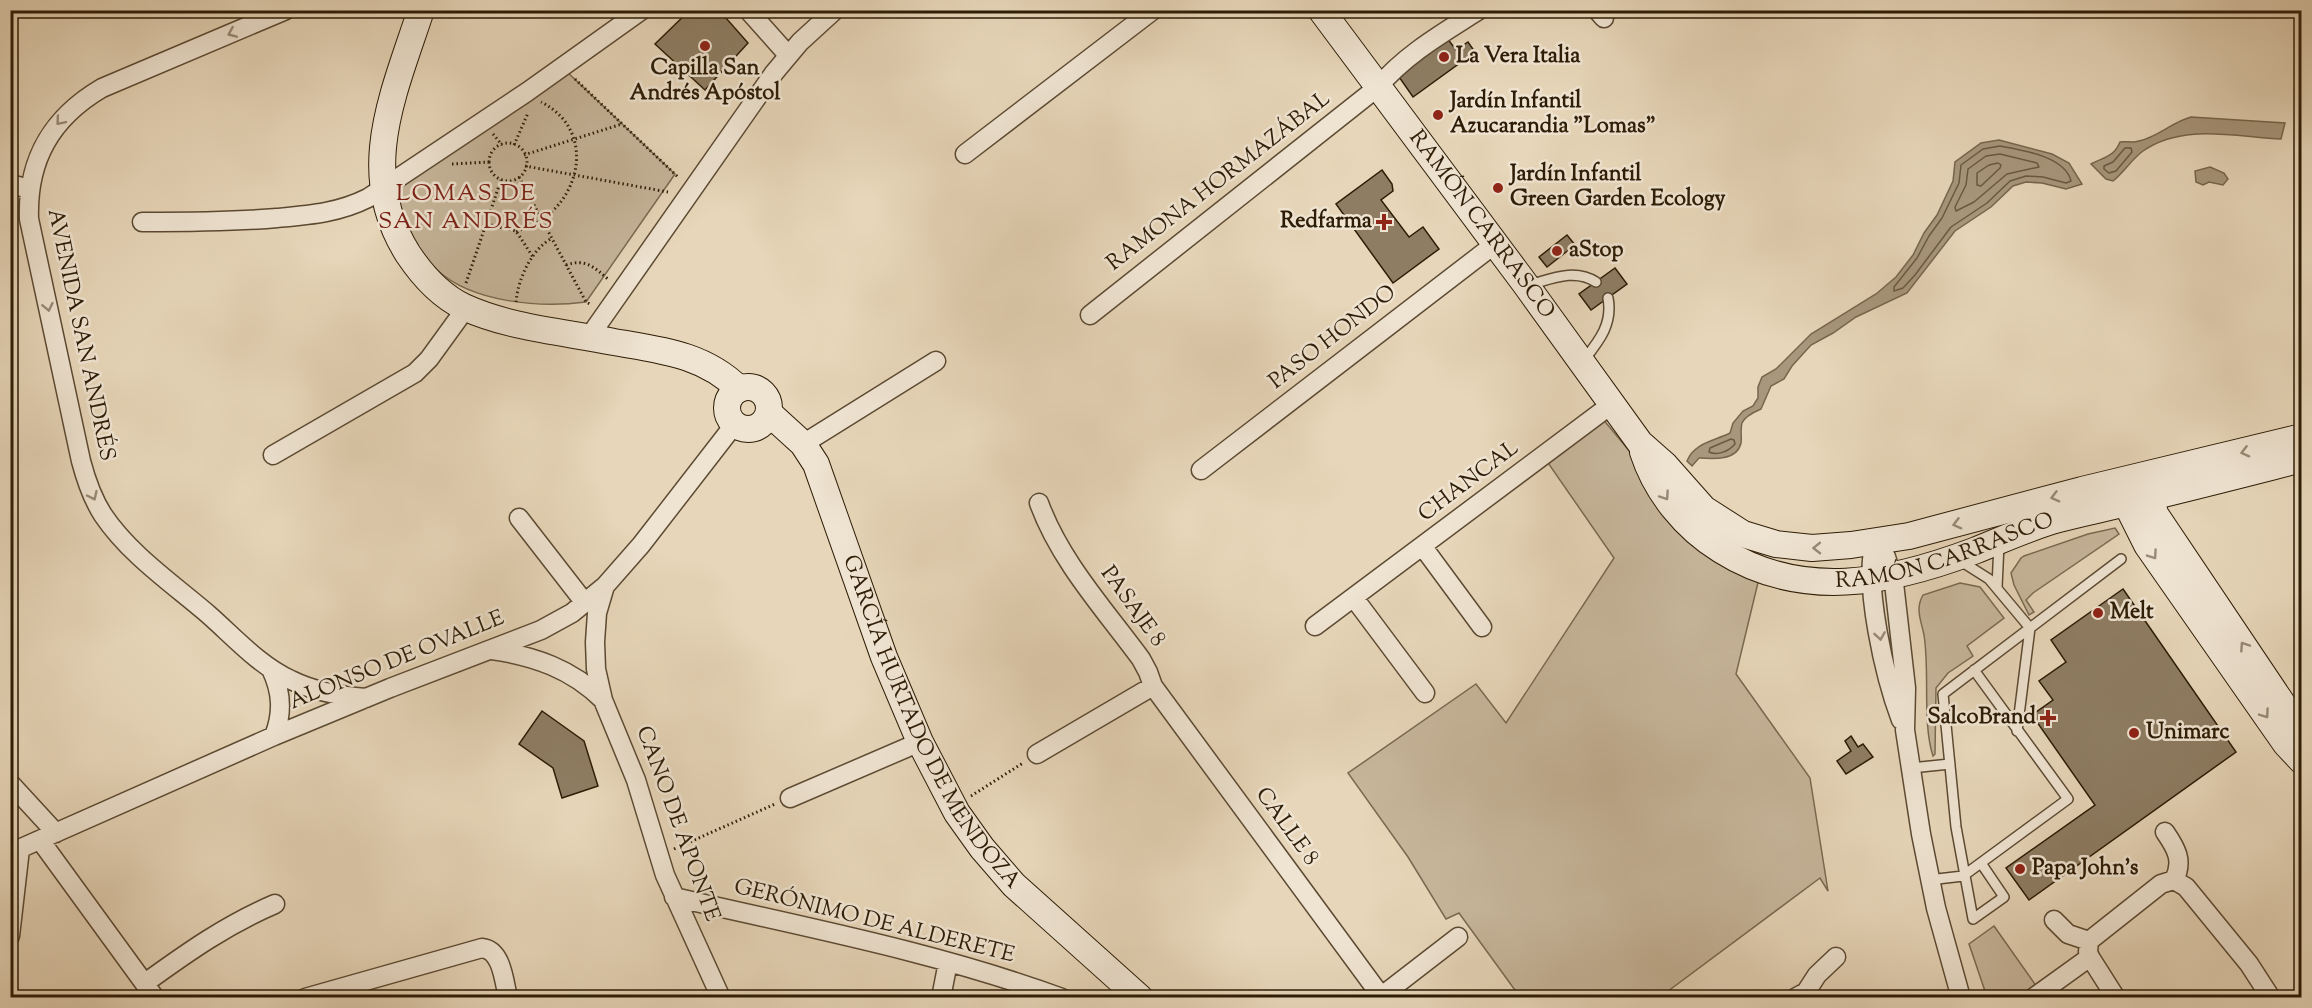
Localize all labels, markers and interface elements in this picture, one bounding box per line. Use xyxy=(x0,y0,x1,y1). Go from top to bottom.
one-way arrow xyxy=(227,26,238,38)
marker: Capilla San Andrés Apóstol xyxy=(698,39,712,53)
place label: La Vera Italia xyxy=(1456,41,1581,73)
marker: La Vera Italia xyxy=(1437,50,1451,64)
place label: Capilla San Andrés Apóstol xyxy=(630,53,781,110)
street label: RAMONA HORMAZÁBAL xyxy=(1100,84,1338,280)
place label: Jardín Infantil Azucarandia "Lomas" xyxy=(1448,86,1656,143)
marker: Jardín Infantil Azucarandia "Lomas" xyxy=(1431,108,1445,122)
one-way arrow xyxy=(56,114,67,125)
street label: RAMÓN CARRASCO xyxy=(1400,124,1562,326)
place label: Jardín Infantil Green Garden Ecology xyxy=(1508,159,1726,216)
district label: LOMAS DE SAN ANDRÉS xyxy=(378,177,554,239)
marker: Jardín Infantil Green Garden Ecology xyxy=(1491,181,1505,195)
street label: AVENIDA SAN ANDRÉS xyxy=(38,206,123,464)
place label: Redfarma xyxy=(1280,206,1373,238)
marker: Redfarma xyxy=(1377,215,1391,229)
place label: aStop xyxy=(1569,235,1624,267)
marker: aStop xyxy=(1550,244,1564,258)
street label: PASO HONDO xyxy=(1262,278,1404,398)
one-way arrow xyxy=(41,302,54,312)
street label: CHANCAL xyxy=(1412,434,1526,530)
one-way arrow xyxy=(2240,444,2250,457)
one-way arrow xyxy=(1658,489,1669,500)
one-way arrow xyxy=(86,490,98,501)
one-way arrow xyxy=(2050,490,2060,503)
street label: RAMÓN CARRASCO xyxy=(1835,505,2058,598)
one-way arrow xyxy=(1952,517,1962,530)
one-way arrow xyxy=(1812,542,1821,554)
one-way arrow xyxy=(2146,548,2157,559)
street label: GARCÍA HURTADO DE MENDOZA xyxy=(833,551,1027,897)
street label: PASAJE 8 xyxy=(1092,560,1172,654)
place label: Melt xyxy=(2110,597,2154,629)
street label: ALONSO DE OVALLE xyxy=(285,603,509,719)
marker: Melt xyxy=(2091,606,2105,620)
one-way arrow xyxy=(1873,631,1886,641)
one-way arrow xyxy=(2241,641,2252,652)
place label: SalcoBrand xyxy=(1927,702,2037,734)
one-way arrow xyxy=(2258,708,2269,719)
marker: SalcoBrand xyxy=(2041,711,2055,725)
place label: Unimarc xyxy=(2146,717,2229,749)
street label: CANO DE APONTE xyxy=(627,722,727,926)
marker: Unimarc xyxy=(2127,726,2141,740)
street label: CALLE 8 xyxy=(1247,781,1325,873)
place label: Papa John's xyxy=(2032,853,2139,885)
marker: Papa John's xyxy=(2013,862,2027,876)
street label: GERÓNIMO DE ALDERETE xyxy=(730,871,1018,972)

